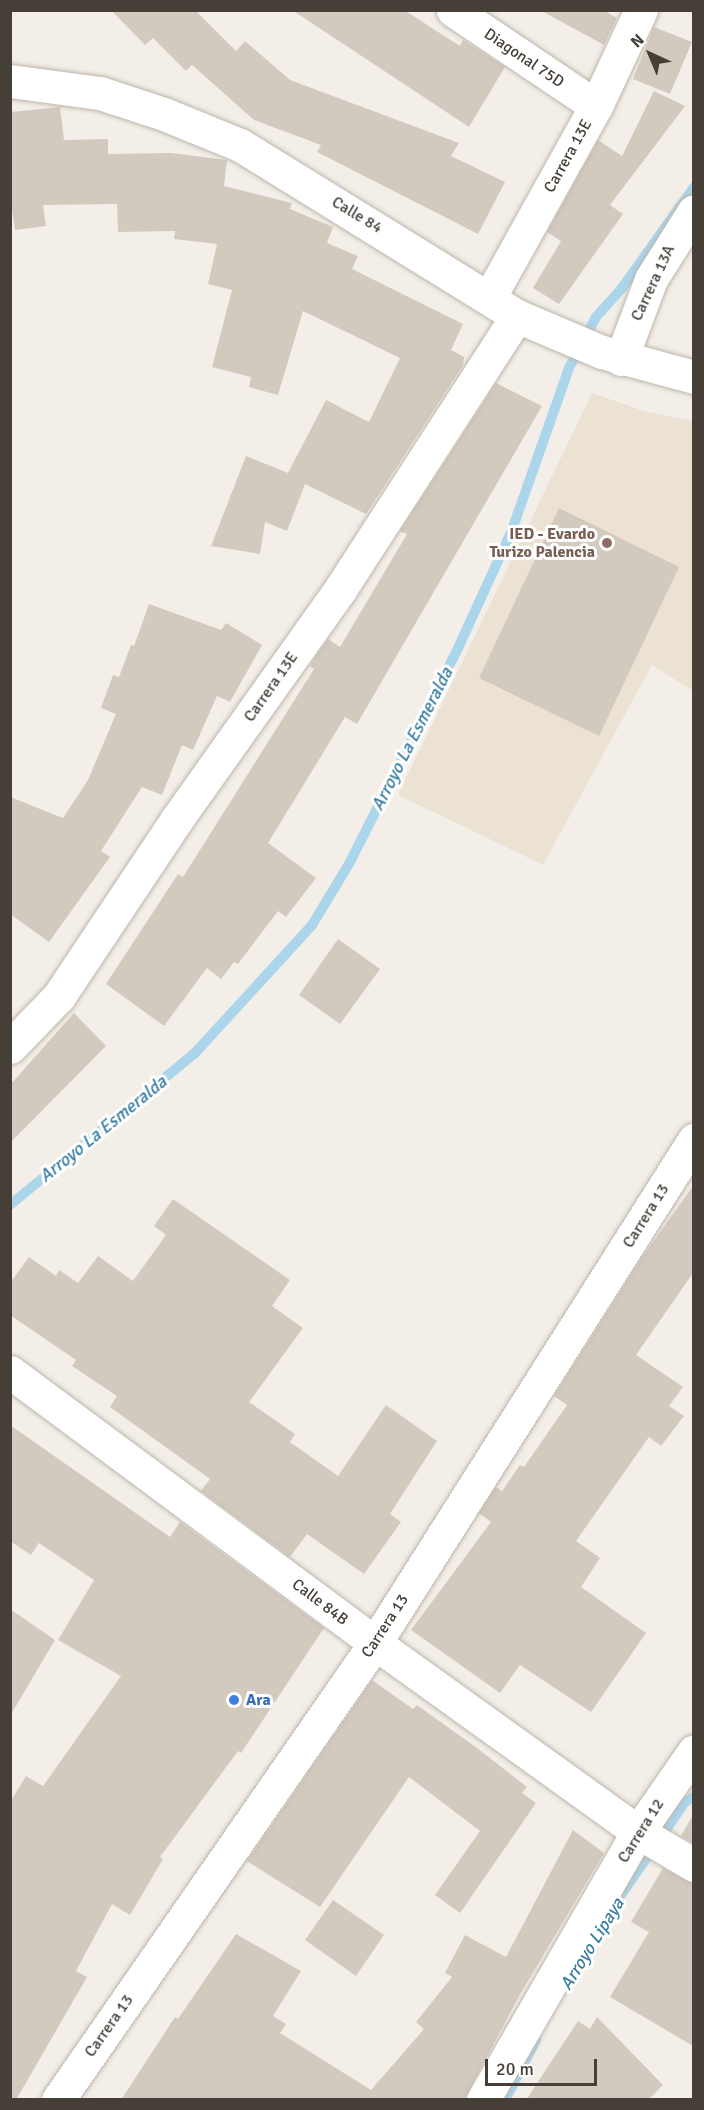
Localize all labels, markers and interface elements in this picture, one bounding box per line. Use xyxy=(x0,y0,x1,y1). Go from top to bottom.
street label: Diagonal 75D xyxy=(480,24,568,92)
north arrow xyxy=(620,24,680,84)
text: N xyxy=(627,30,648,52)
street label: Carrera 13E xyxy=(540,116,596,196)
street label: Calle 84 xyxy=(328,192,386,238)
street label: Carrera 13A xyxy=(627,242,679,324)
place label: IED - Evardo Turizo Palencia xyxy=(490,524,595,562)
marker: IED - Evardo Turizo Palencia xyxy=(600,536,614,550)
street label: Carrera 13E xyxy=(240,648,302,726)
water label: Arroyo La Esmeralda xyxy=(367,664,457,814)
water label: Arroyo La Esmeralda xyxy=(35,1071,171,1187)
street label: Carrera 13 xyxy=(619,1180,673,1252)
street label: Calle 84B xyxy=(288,1575,352,1629)
street label: Carrera 13 xyxy=(357,1591,413,1661)
place label: Ara xyxy=(246,1690,271,1710)
marker: Ara xyxy=(227,1693,241,1707)
street label: Carrera 12 xyxy=(614,1795,668,1867)
water label: Arroyo Lipaya xyxy=(555,1894,629,1994)
street label: Carrera 13 xyxy=(81,1991,137,2061)
scale bar xyxy=(488,2047,600,2085)
text: 20 m xyxy=(496,2058,534,2080)

